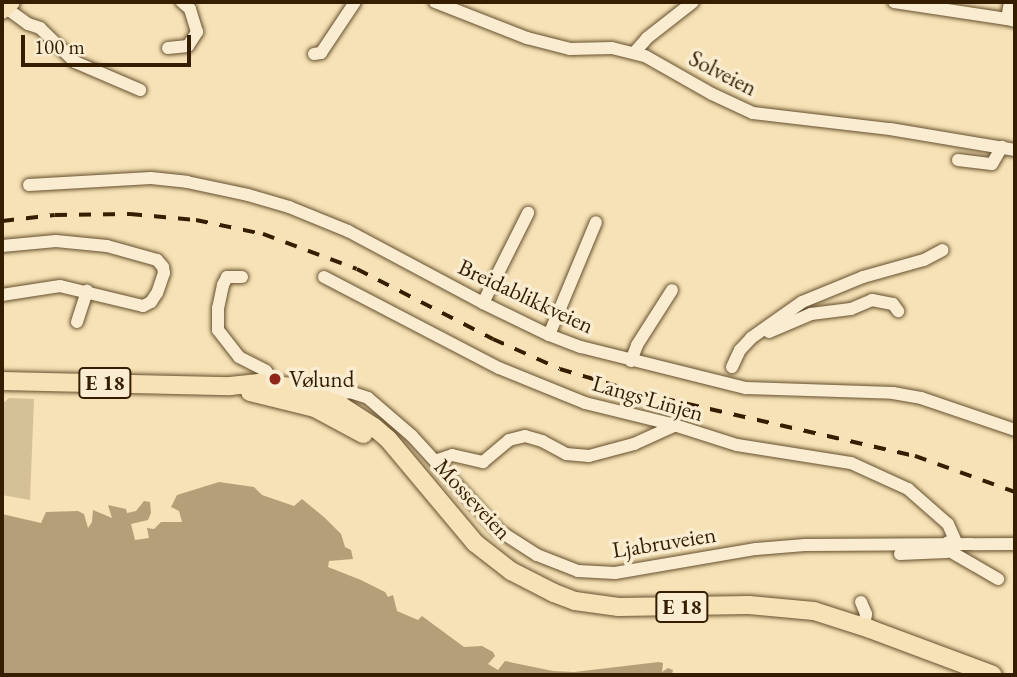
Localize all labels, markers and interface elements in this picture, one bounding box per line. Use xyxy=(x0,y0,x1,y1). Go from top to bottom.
scale bar xyxy=(24,21,194,65)
text: 100 m xyxy=(34,33,85,60)
street label: Solveien xyxy=(684,44,762,102)
street label: Breidablikkveien xyxy=(454,253,598,339)
place label: Vølund xyxy=(289,365,354,393)
road number: E 18 xyxy=(77,366,133,400)
street label: Langs Linjen xyxy=(589,369,707,427)
marker: Vølund xyxy=(267,371,283,387)
street label: Mosseveien xyxy=(429,453,517,545)
street label: Ljabruveien xyxy=(610,520,718,564)
road number: E 18 xyxy=(654,590,710,624)

